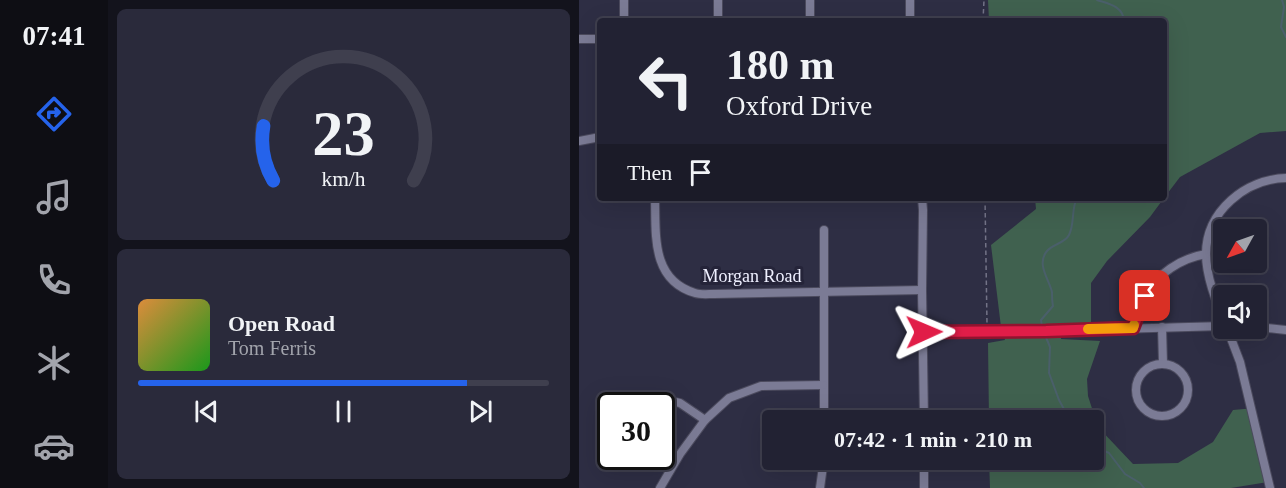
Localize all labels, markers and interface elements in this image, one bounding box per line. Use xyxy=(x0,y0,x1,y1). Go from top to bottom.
text: 07:41 xyxy=(23,21,86,51)
icon: left xyxy=(627,42,705,120)
text: 180 m xyxy=(726,42,835,88)
text: Oxford Drive xyxy=(726,91,872,121)
icon: directions xyxy=(33,93,75,135)
text: 23 xyxy=(312,99,375,168)
icon: arrive xyxy=(684,156,717,189)
text: Then xyxy=(627,160,672,185)
text: km/h xyxy=(321,168,366,192)
icon: music xyxy=(33,176,75,218)
north arrow xyxy=(1213,219,1267,273)
map controls xyxy=(1213,219,1267,339)
icon: phone xyxy=(33,259,75,301)
street label: Morgan Road xyxy=(702,266,802,286)
pin xyxy=(1119,270,1170,321)
icon: arrive xyxy=(1128,279,1161,312)
button: sound xyxy=(1213,285,1267,339)
position arrow xyxy=(892,300,956,364)
text: Open Road xyxy=(228,311,335,336)
text: Tom Ferris xyxy=(228,337,316,359)
icon: climate xyxy=(33,342,75,384)
speed limit sign: 30 xyxy=(597,392,675,470)
icon: previous xyxy=(190,395,223,428)
icon: pause xyxy=(327,395,360,428)
icon: next xyxy=(464,395,497,428)
icon: car xyxy=(33,425,75,467)
text: 07:42 · 1 min · 210 m xyxy=(834,427,1032,452)

